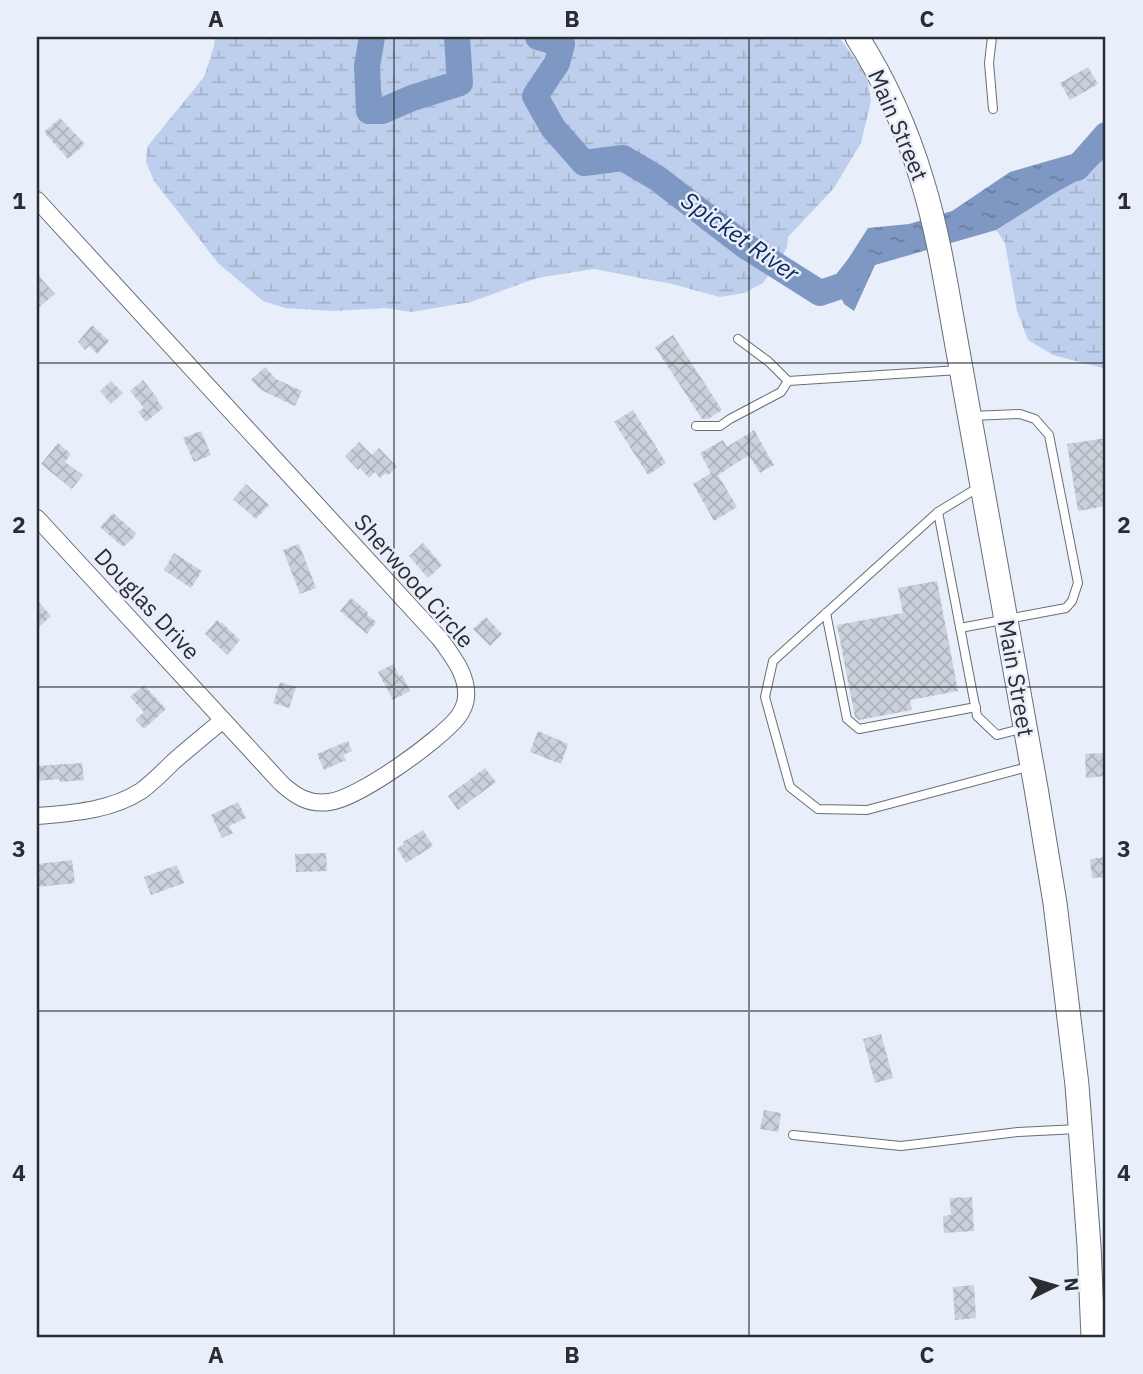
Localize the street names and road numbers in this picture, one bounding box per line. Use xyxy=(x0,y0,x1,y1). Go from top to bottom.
street label: Main Street xyxy=(862,64,936,185)
street label: Sherwood Circle xyxy=(348,507,481,654)
street label: Douglas Drive xyxy=(88,541,207,666)
street label: Main Street xyxy=(992,617,1042,739)

